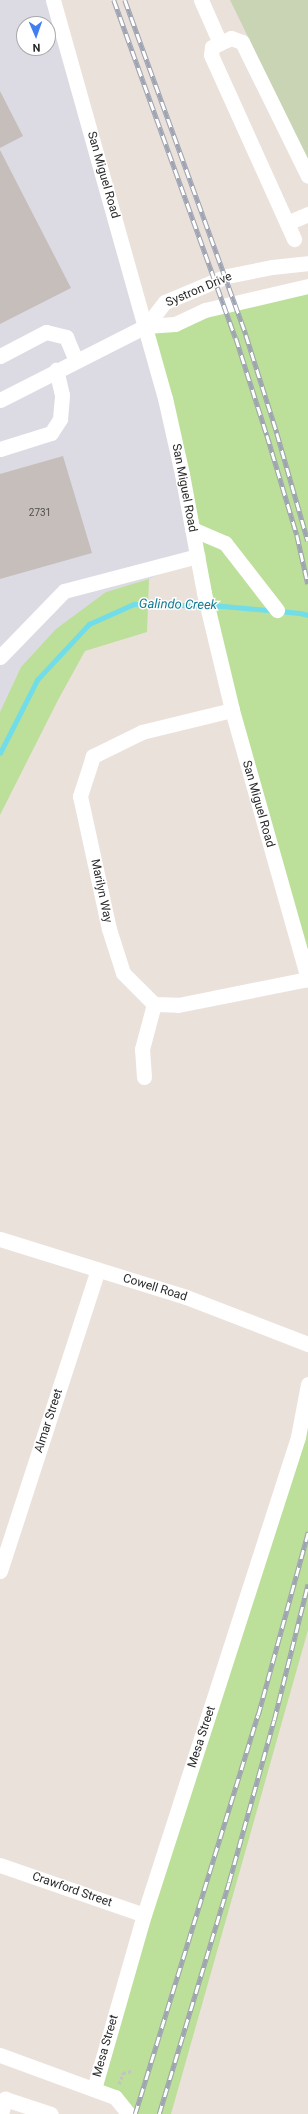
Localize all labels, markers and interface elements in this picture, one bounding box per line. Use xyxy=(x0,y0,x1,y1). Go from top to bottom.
north arrow xyxy=(16,16,56,56)
text: N xyxy=(32,41,41,54)
street label: San Miguel Road xyxy=(84,130,122,220)
street label: Systron Drive xyxy=(164,270,234,310)
street label: San Miguel Road xyxy=(168,443,200,533)
house number: 2731 xyxy=(29,507,51,519)
water label: Galindo Creek xyxy=(139,597,217,613)
street label: San Miguel Road xyxy=(239,759,277,849)
street label: Marilyn Way xyxy=(87,858,115,924)
street label: Cowell Road xyxy=(121,1271,189,1305)
street label: Almar Street xyxy=(32,1387,66,1455)
street label: Mesa Street xyxy=(185,1704,219,1770)
street label: Crawford Street xyxy=(30,1870,114,1910)
street label: Mesa Street xyxy=(90,2013,122,2079)

